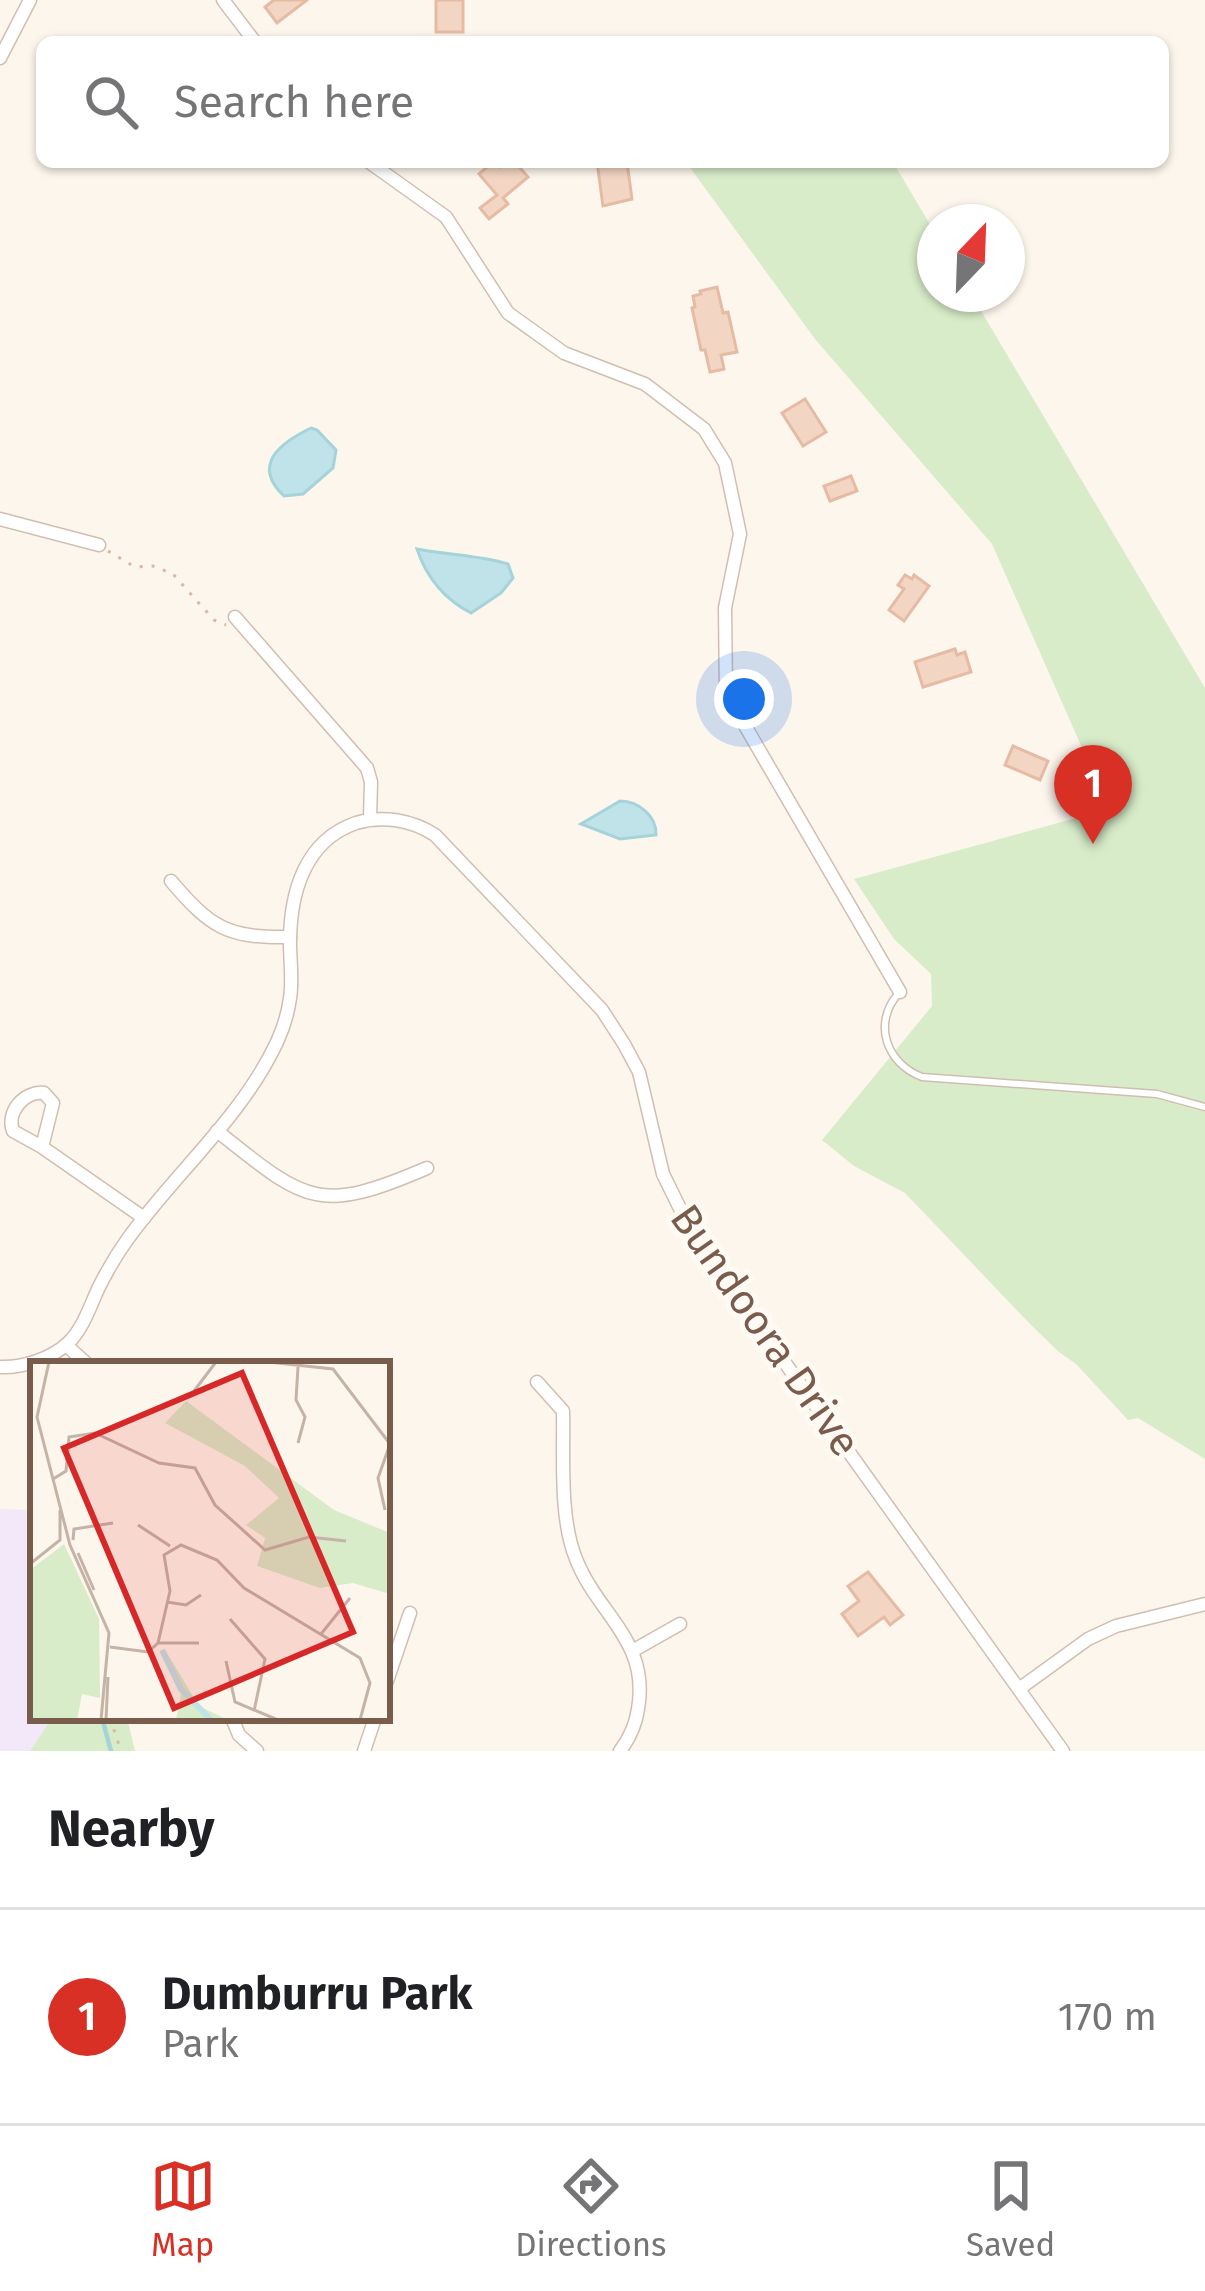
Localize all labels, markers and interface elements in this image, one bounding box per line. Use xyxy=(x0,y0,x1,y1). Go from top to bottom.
search box xyxy=(36,36,1169,168)
icon: search xyxy=(78,69,144,135)
text: Search here xyxy=(174,75,414,129)
north arrow xyxy=(917,204,1025,312)
your location xyxy=(714,669,774,729)
pin: 1 xyxy=(1054,745,1132,844)
street label: Bundoora Drive xyxy=(660,1195,871,1466)
inset map xyxy=(30,1361,390,1721)
text: Nearby xyxy=(48,1798,214,1860)
text: Dumburru Park xyxy=(162,1967,472,2021)
text: 1 xyxy=(78,1994,96,2040)
text: 170 m xyxy=(1058,1994,1157,2040)
text: Park xyxy=(162,2021,239,2067)
tab: Map xyxy=(150,2153,216,2265)
tab: Directions xyxy=(515,2153,667,2265)
tab: Saved xyxy=(966,2153,1055,2265)

